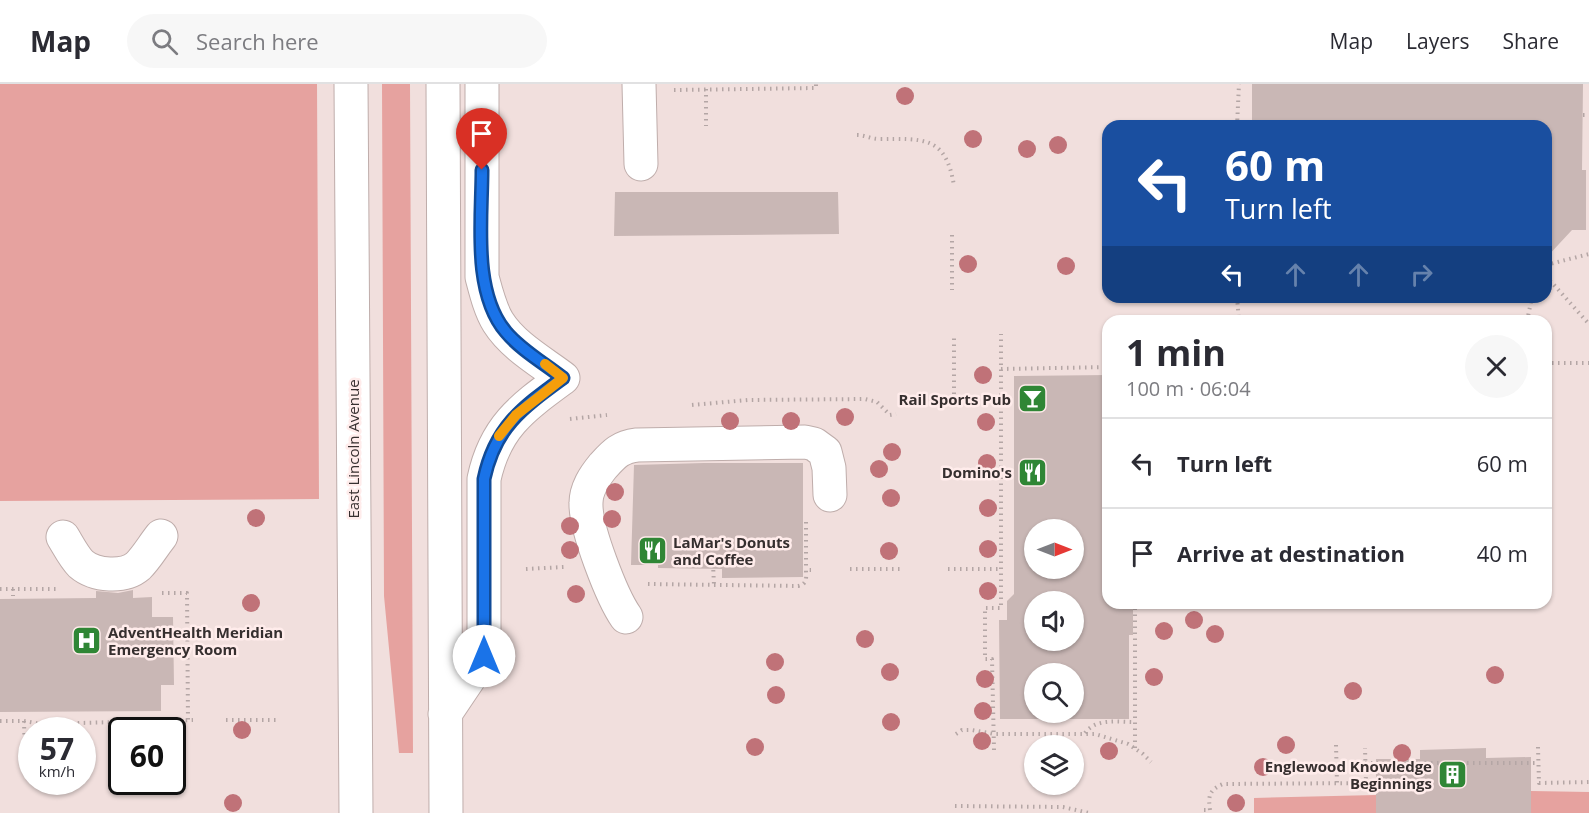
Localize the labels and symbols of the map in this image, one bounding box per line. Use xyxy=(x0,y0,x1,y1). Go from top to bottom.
pin xyxy=(456,108,507,170)
street label: East Lincoln Avenue xyxy=(343,379,363,519)
bar icon: Rail Sports Pub xyxy=(1016,383,1048,415)
place label: Rail Sports Pub xyxy=(899,389,1011,409)
restaurant icon: Domino's xyxy=(1017,456,1049,488)
place label: Domino's xyxy=(942,462,1012,482)
north arrow xyxy=(1024,519,1084,579)
place label: LaMar's Donuts and Coffee xyxy=(673,532,790,569)
restaurant icon: LaMar's Donuts and Coffee xyxy=(636,535,668,567)
place label: AdventHealth Meridian Emergency Room xyxy=(108,622,283,659)
position arrow xyxy=(452,624,516,688)
hospital icon: AdventHealth Meridian Emergency Room xyxy=(71,625,103,657)
speed limit sign: 60 xyxy=(108,717,186,795)
place label: Englewood Knowledge Beginnings xyxy=(1265,756,1432,793)
building icon: Englewood Knowledge Beginnings xyxy=(1437,759,1469,791)

